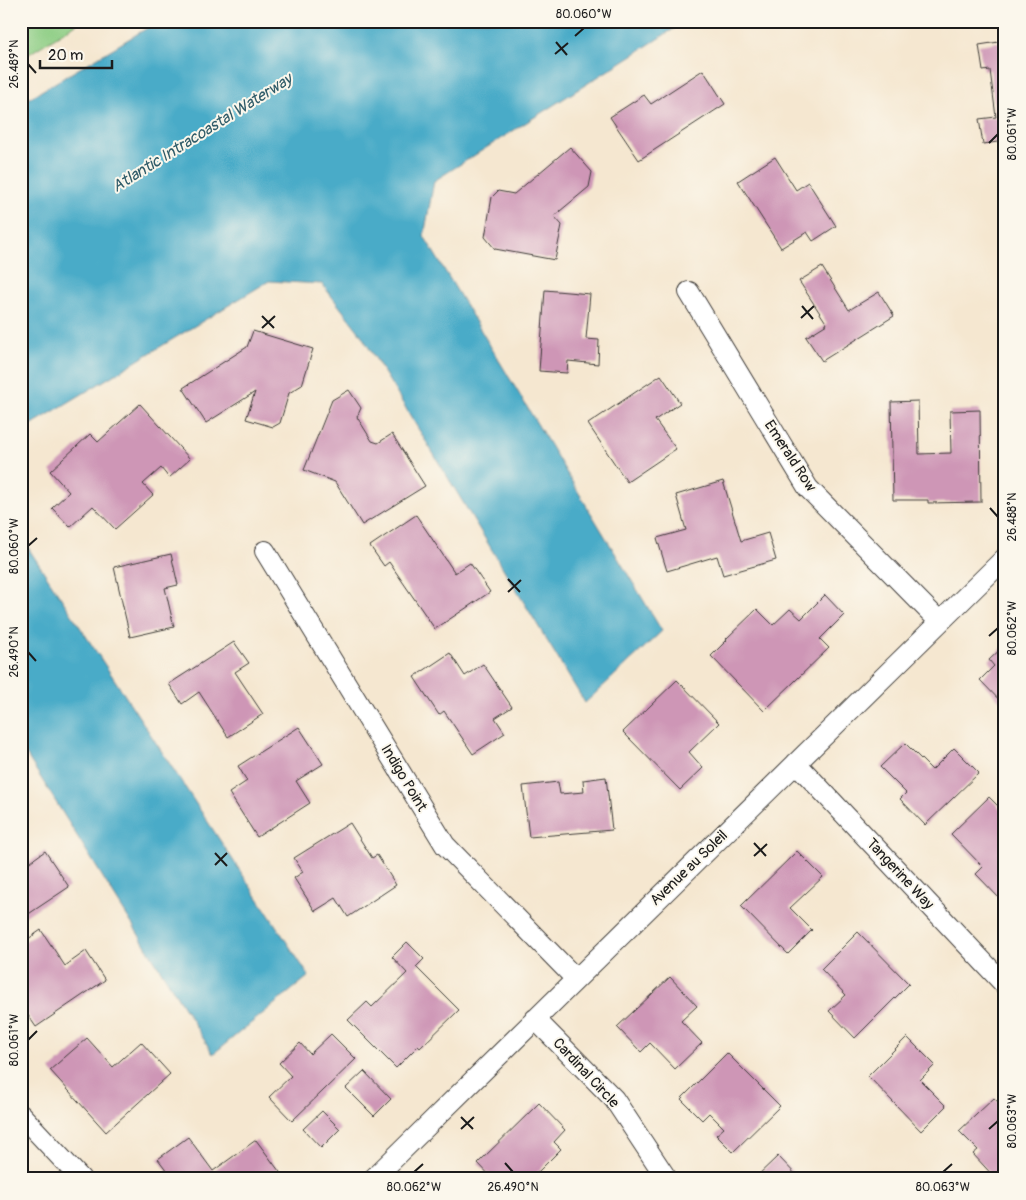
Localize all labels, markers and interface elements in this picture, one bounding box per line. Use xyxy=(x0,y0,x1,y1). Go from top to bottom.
text: 80.060°W xyxy=(556,7,612,22)
scale bar xyxy=(40,38,112,70)
text: 26.489°N xyxy=(7,40,22,88)
text: 20 m xyxy=(48,46,83,65)
water label: Atlantic Intracoastal Waterway xyxy=(108,68,298,197)
text: 80.061°W xyxy=(1005,108,1020,160)
street label: Emerald Row xyxy=(760,417,820,495)
text: 26.488°N xyxy=(1005,493,1020,541)
text: 80.060°W xyxy=(7,518,22,574)
text: 80.062°W xyxy=(1005,601,1020,655)
text: 26.490°N xyxy=(7,626,22,678)
street label: Indigo Point xyxy=(377,741,432,816)
street label: Avenue au Soleil xyxy=(646,826,732,910)
street label: Tangerine Way xyxy=(862,834,938,914)
text: 80.061°W xyxy=(7,1014,22,1066)
street label: Cardinal Circle xyxy=(549,1034,624,1113)
text: 80.063°W xyxy=(1005,1094,1020,1148)
text: 80.062°W xyxy=(387,1180,441,1195)
text: 26.490°N xyxy=(487,1180,539,1195)
text: 80.063°W xyxy=(916,1180,970,1195)

